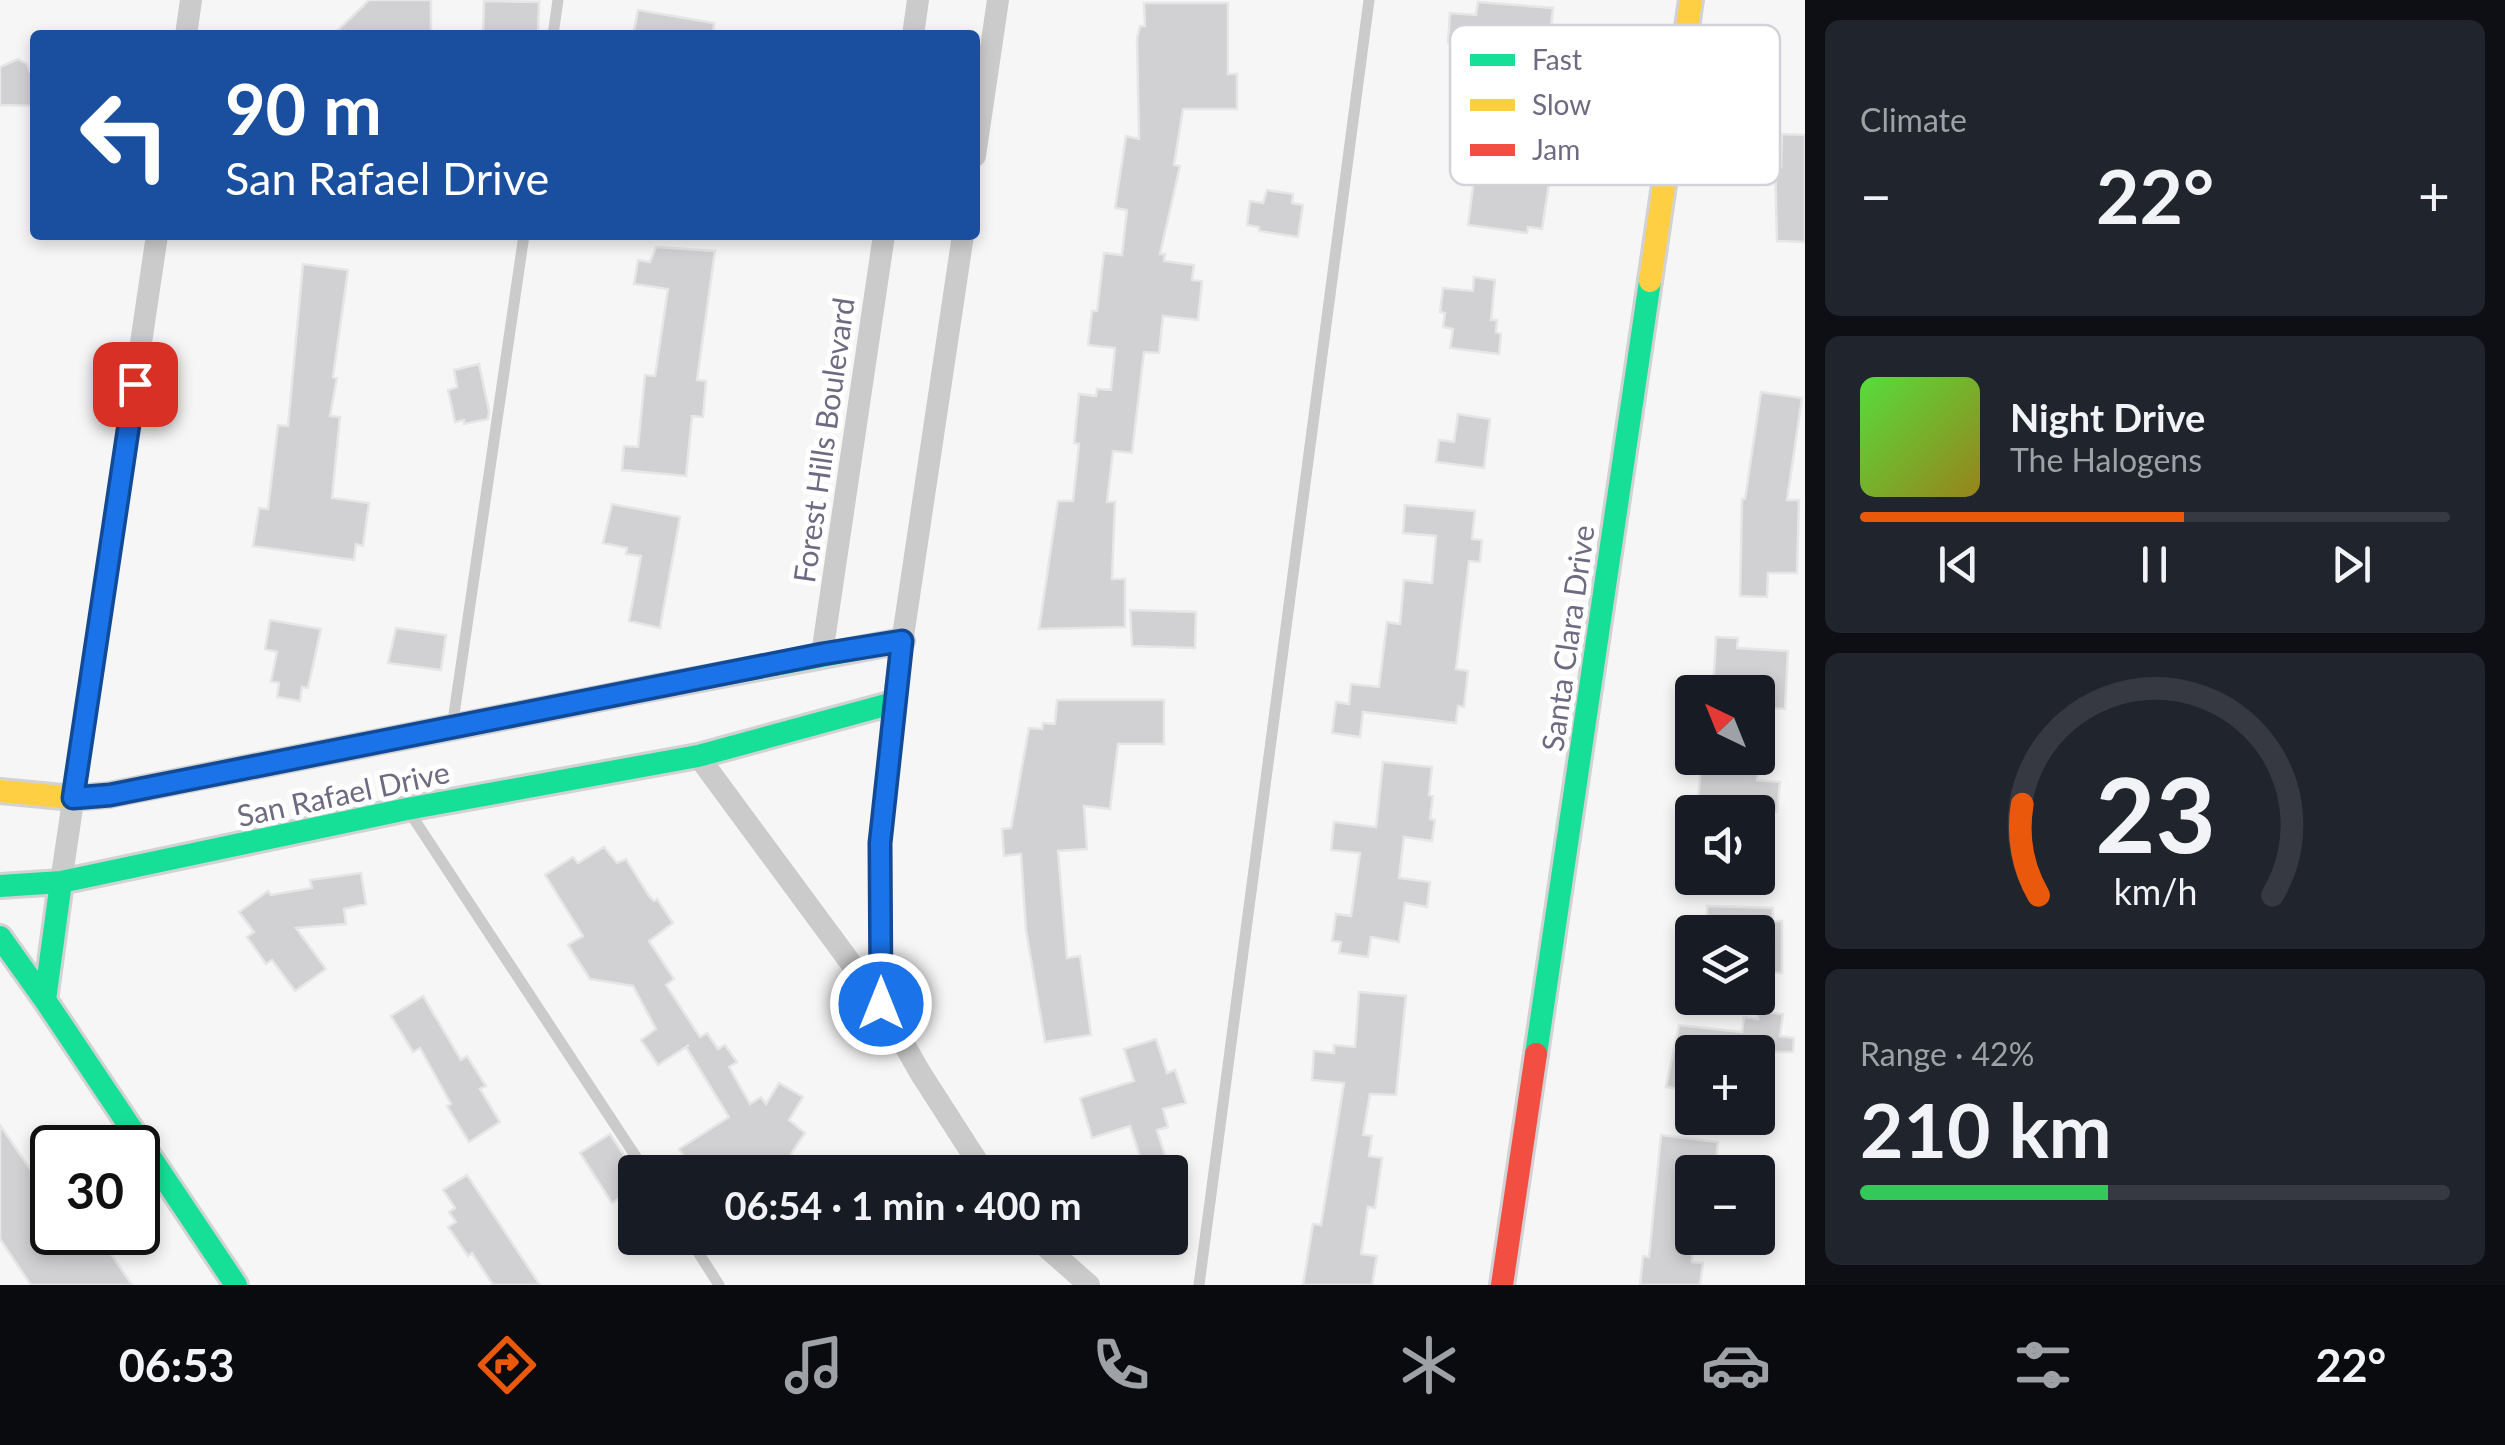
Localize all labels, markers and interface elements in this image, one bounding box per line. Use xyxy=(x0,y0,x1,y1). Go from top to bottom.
legend xyxy=(1450,25,1780,185)
text: Fast xyxy=(1532,42,1582,76)
text: 90 m xyxy=(225,66,382,150)
icon: left xyxy=(60,70,190,200)
text: Slow xyxy=(1532,87,1591,121)
text: Climate xyxy=(1860,100,1967,139)
text: Jam xyxy=(1532,132,1580,166)
text: 22° xyxy=(2096,150,2214,240)
text: San Rafael Drive xyxy=(225,151,549,205)
text: − xyxy=(1860,162,1892,228)
text: + xyxy=(2418,162,2450,228)
street label: Forest Hills Boulevard xyxy=(785,295,861,585)
pin xyxy=(93,342,178,427)
icon: arrive xyxy=(108,357,163,412)
text: Night Drive xyxy=(2010,394,2205,440)
text: The Halogens xyxy=(2010,440,2202,479)
street label: Santa Clara Drive xyxy=(1533,523,1601,753)
icon: previous xyxy=(1931,537,1986,592)
icon: pause xyxy=(2127,537,2182,592)
icon: next xyxy=(2324,537,2379,592)
north arrow xyxy=(1675,675,1775,775)
map controls xyxy=(1675,675,1775,1255)
text: 23 xyxy=(2095,750,2215,875)
street label: San Rafael Drive xyxy=(234,753,452,833)
button: sound xyxy=(1675,795,1775,895)
text: km/h xyxy=(2113,870,2197,913)
button: layers xyxy=(1675,915,1775,1015)
position arrow xyxy=(829,952,933,1056)
text: Range · 42% xyxy=(1860,1034,2034,1073)
button: + xyxy=(1675,1035,1775,1135)
text: 210 km xyxy=(1860,1084,2112,1174)
speed limit sign: 30 xyxy=(30,1125,160,1255)
button: − xyxy=(1675,1155,1775,1255)
text: 06:54 · 1 min · 400 m xyxy=(724,1182,1082,1228)
icon: directions xyxy=(472,1330,542,1400)
icon: music xyxy=(779,1330,849,1400)
icon: phone xyxy=(1086,1330,1156,1400)
icon: climate xyxy=(1394,1330,1464,1400)
icon: car xyxy=(1701,1330,1771,1400)
icon: filters xyxy=(2008,1330,2078,1400)
text: 06:53 xyxy=(119,1338,235,1392)
text: 22° xyxy=(2315,1338,2386,1392)

